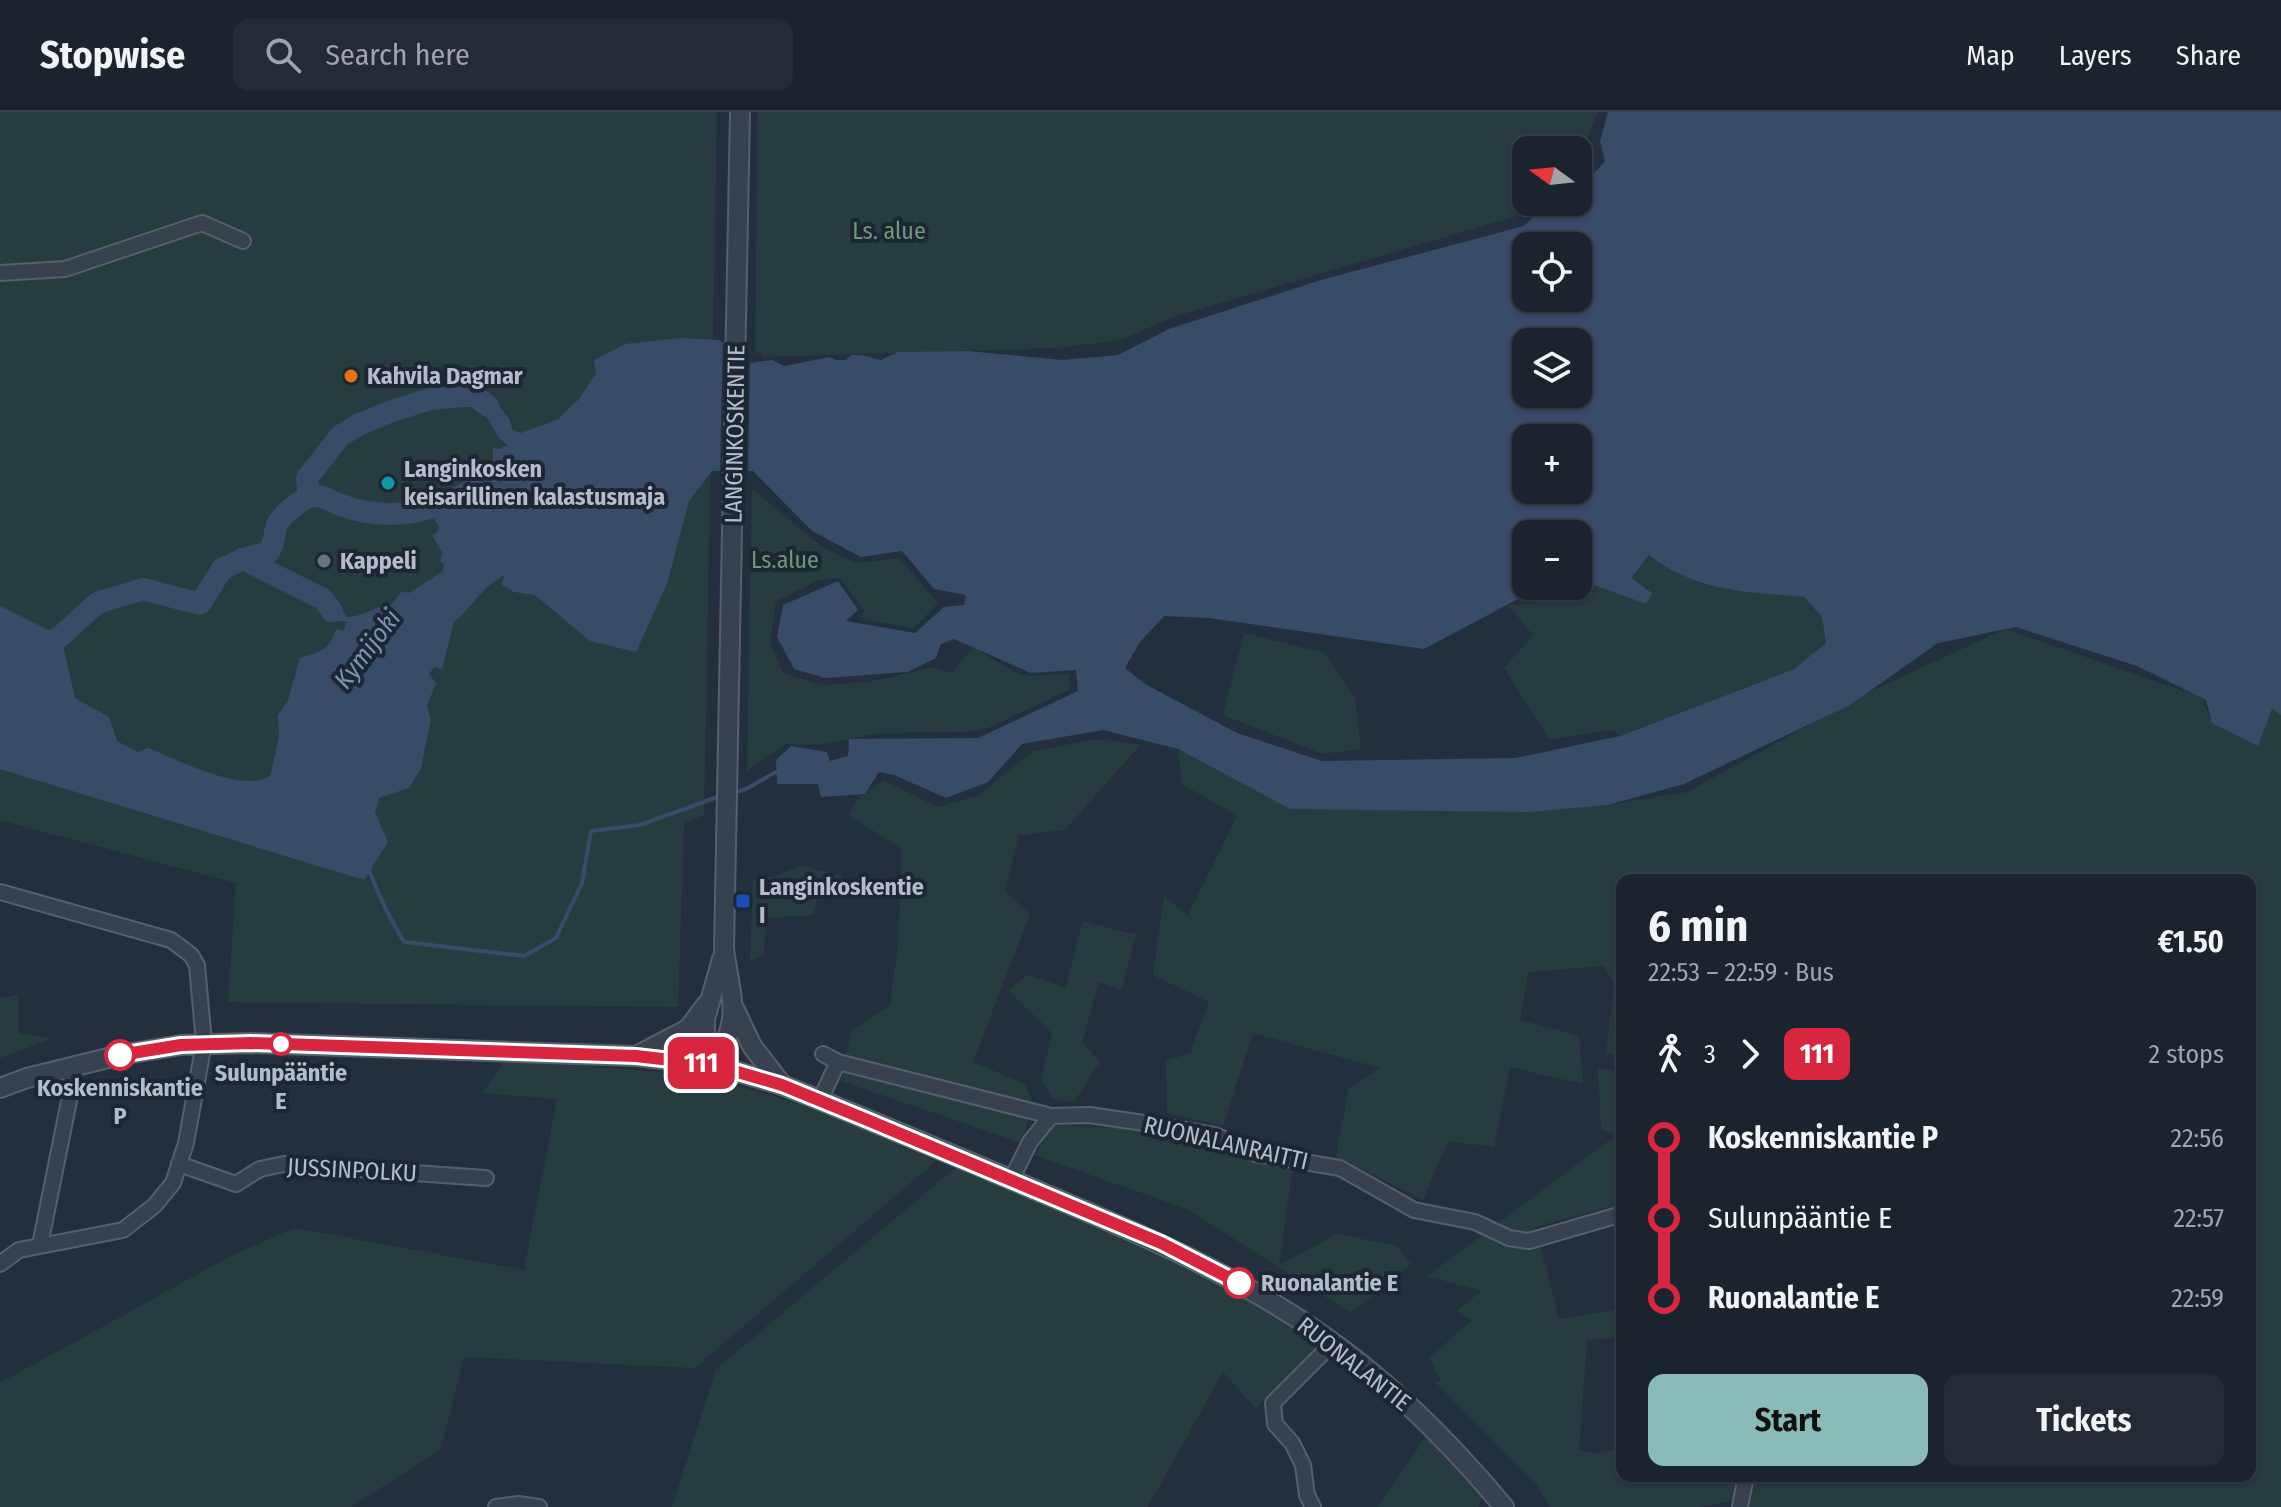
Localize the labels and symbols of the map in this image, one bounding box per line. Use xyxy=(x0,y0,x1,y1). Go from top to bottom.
north arrow xyxy=(1512,136,1592,216)
park label: Ls. alue xyxy=(852,217,926,245)
street label: LANGINKOSKENTIE xyxy=(719,344,751,524)
place label: Kahvila Dagmar xyxy=(367,362,523,390)
marker: Kahvila Dagmar xyxy=(342,367,360,385)
place label: Langinkosken keisarillinen kalastusmaja xyxy=(404,455,665,511)
marker: Langinkosken keisarillinen kalastusmaja xyxy=(379,474,397,492)
park label: Ls.alue xyxy=(751,546,819,574)
place label: Kappeli xyxy=(340,547,417,575)
marker: Kappeli xyxy=(315,552,333,570)
water label: Kymijoki xyxy=(328,603,407,695)
place label: Langinkoskentie I xyxy=(759,873,924,929)
marker: Langinkoskentie I xyxy=(734,892,752,910)
marker: Sulunpääntie E xyxy=(270,1033,292,1055)
line badge: 111 xyxy=(655,1037,747,1089)
marker: Koskenniskantie P xyxy=(105,1040,135,1070)
place label: Sulunpääntie E xyxy=(215,1059,347,1115)
place label: Koskenniskantie P xyxy=(37,1074,203,1130)
street label: RUONALANRAITTI xyxy=(1141,1111,1311,1175)
street label: JUSSINPOLKU xyxy=(286,1153,418,1187)
marker: Ruonalantie E xyxy=(1224,1268,1254,1298)
place label: Ruonalantie E xyxy=(1261,1269,1398,1297)
street label: RUONALANTIE xyxy=(1292,1311,1416,1417)

